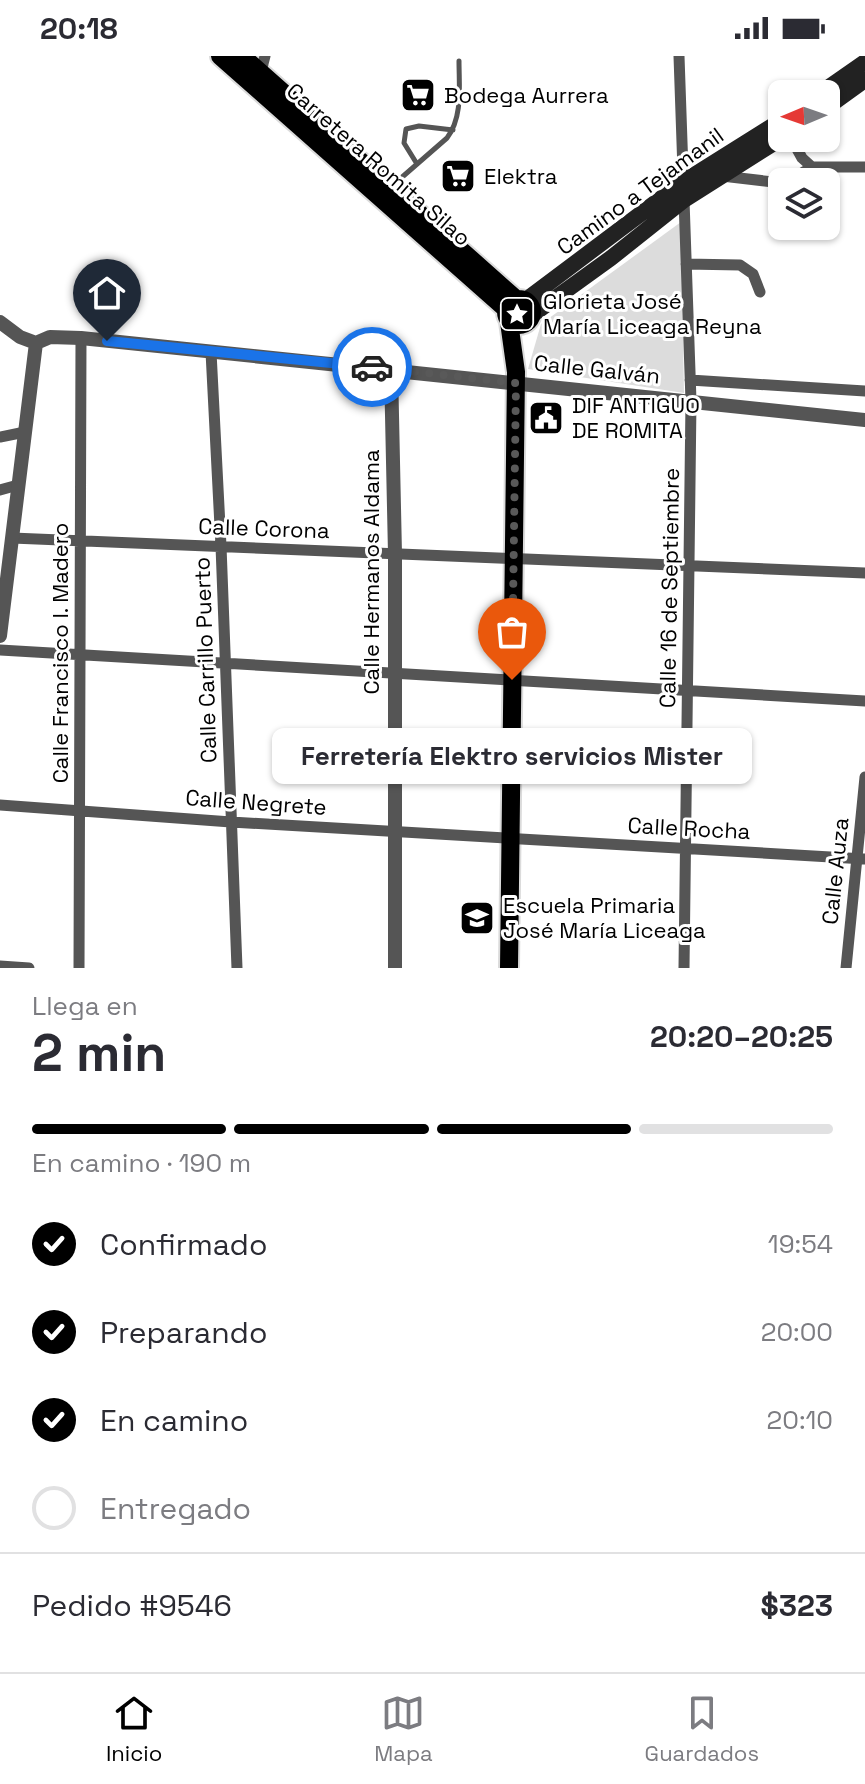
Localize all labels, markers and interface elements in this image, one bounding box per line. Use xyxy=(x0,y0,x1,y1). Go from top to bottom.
text: 20:18 xyxy=(40,9,118,48)
street label: Carretera Romita Silao xyxy=(281,76,477,252)
supermarket icon: Bodega Aurrera xyxy=(399,76,437,114)
north arrow xyxy=(768,80,840,152)
map controls xyxy=(768,80,840,240)
place label: Bodega Aurrera xyxy=(444,81,609,109)
street label: Camino a Tejamanil xyxy=(551,121,729,261)
supermarket icon: Elektra xyxy=(439,157,477,195)
place label: Elektra xyxy=(484,162,558,190)
button: layers xyxy=(768,168,840,240)
pin xyxy=(73,259,141,341)
icon: home xyxy=(85,271,129,315)
place label: Glorieta José María Liceaga Reyna xyxy=(543,287,762,340)
place icon: Glorieta José María Liceaga Reyna xyxy=(498,295,536,333)
courier xyxy=(332,327,412,407)
icon: car xyxy=(350,345,394,389)
street label: Calle Galván xyxy=(533,348,661,390)
place label: DIF ANTIGUO DE ROMITA xyxy=(572,391,700,444)
public building icon: DIF ANTIGUO DE ROMITA xyxy=(527,399,565,437)
street label: Calle Hermanos Aldama xyxy=(357,449,385,695)
street label: Calle 16 de Septiembre xyxy=(653,468,685,708)
street label: Calle Corona xyxy=(198,512,331,544)
street label: Calle Francisco I. Madero xyxy=(46,523,74,783)
street label: Calle Carrillo Puerto xyxy=(187,556,223,764)
pin xyxy=(478,598,546,680)
icon: bag xyxy=(490,610,534,654)
callout: Ferretería Elektro servicios Mister xyxy=(272,728,752,784)
text: Ferretería Elektro servicios Mister xyxy=(301,739,723,773)
street label: Calle Negrete xyxy=(185,783,327,821)
street label: Calle Rocha xyxy=(627,811,751,845)
street label: Calle Auza xyxy=(815,816,855,926)
place label: Escuela Primaria José María Liceaga xyxy=(503,891,706,944)
school or university icon: Escuela Primaria José María Liceaga xyxy=(458,899,496,937)
text: Llega en xyxy=(32,989,138,1023)
text: 20:20–20:25 xyxy=(650,1017,833,1056)
text: 2 min xyxy=(32,1020,166,1086)
text: En camino · 190 m xyxy=(32,1146,251,1180)
icon: check xyxy=(32,1222,76,1266)
text: Confirmado xyxy=(100,1225,267,1264)
text: 19:54 xyxy=(768,1227,833,1261)
icon: check xyxy=(32,1310,76,1354)
text: Preparando xyxy=(100,1313,267,1352)
text: 20:00 xyxy=(761,1315,833,1349)
icon: check xyxy=(32,1398,76,1442)
text: En camino xyxy=(100,1401,248,1440)
text: 20:10 xyxy=(767,1403,833,1437)
text: Entregado xyxy=(100,1489,251,1528)
text: Pedido #9546 xyxy=(32,1586,232,1625)
text: $323 xyxy=(761,1586,833,1625)
tab: Inicio xyxy=(106,1691,162,1767)
tab: Mapa xyxy=(374,1691,433,1767)
tab: Guardados xyxy=(645,1691,759,1767)

